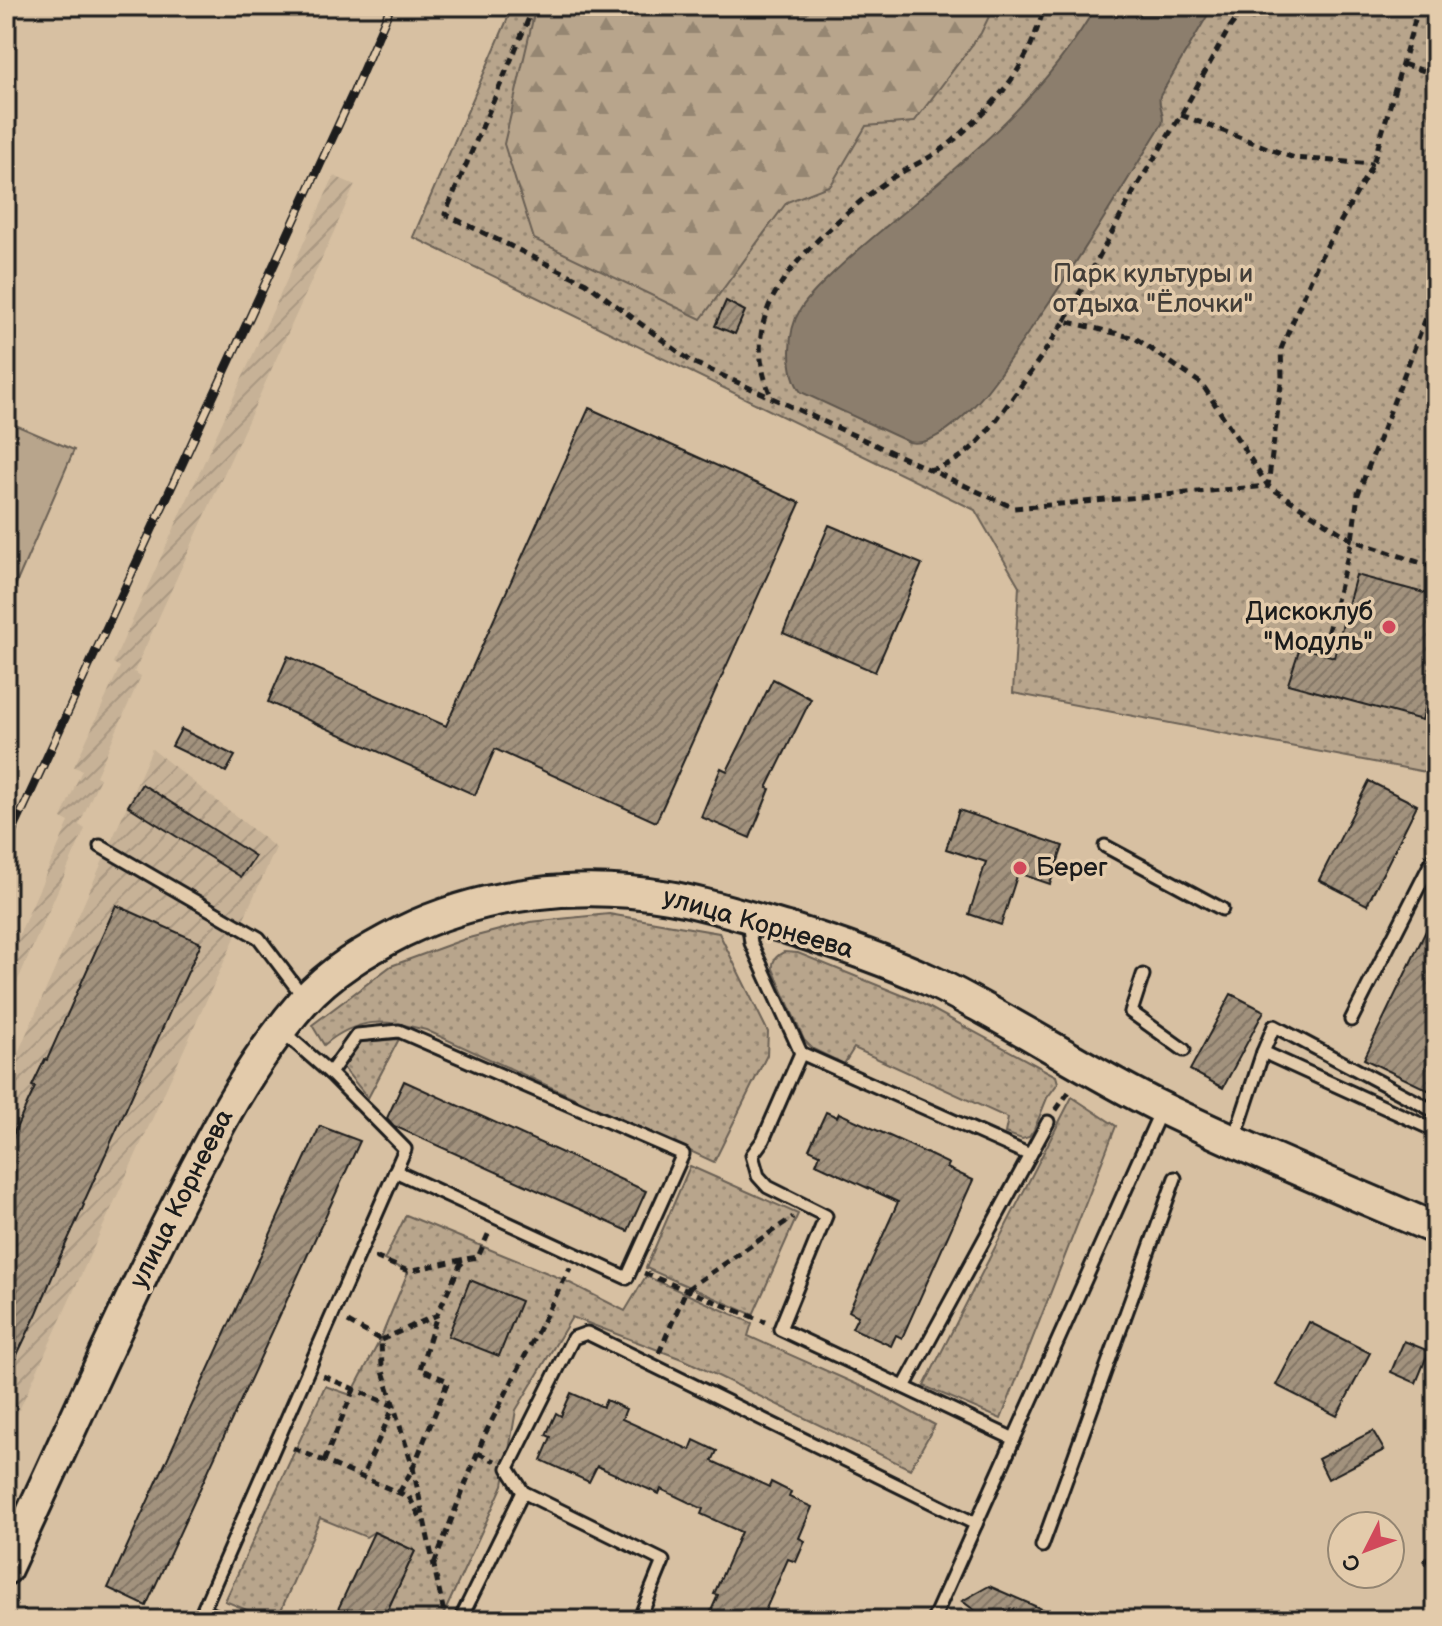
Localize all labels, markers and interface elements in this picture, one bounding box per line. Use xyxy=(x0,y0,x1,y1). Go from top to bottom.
park label: Парк культуры и отдыха "Ёлочки" xyxy=(1053,259,1253,320)
place label: Дискоклуб "Модуль" xyxy=(1246,597,1373,658)
marker: Дискоклуб "Модуль" xyxy=(1380,618,1398,636)
place label: Берег xyxy=(1036,853,1108,884)
marker: Берег xyxy=(1011,859,1029,877)
street label: улица Корнеева xyxy=(659,882,857,966)
street label: улица Корнеева xyxy=(124,1104,240,1294)
north arrow xyxy=(1326,1510,1406,1590)
text: С xyxy=(1337,1548,1367,1577)

